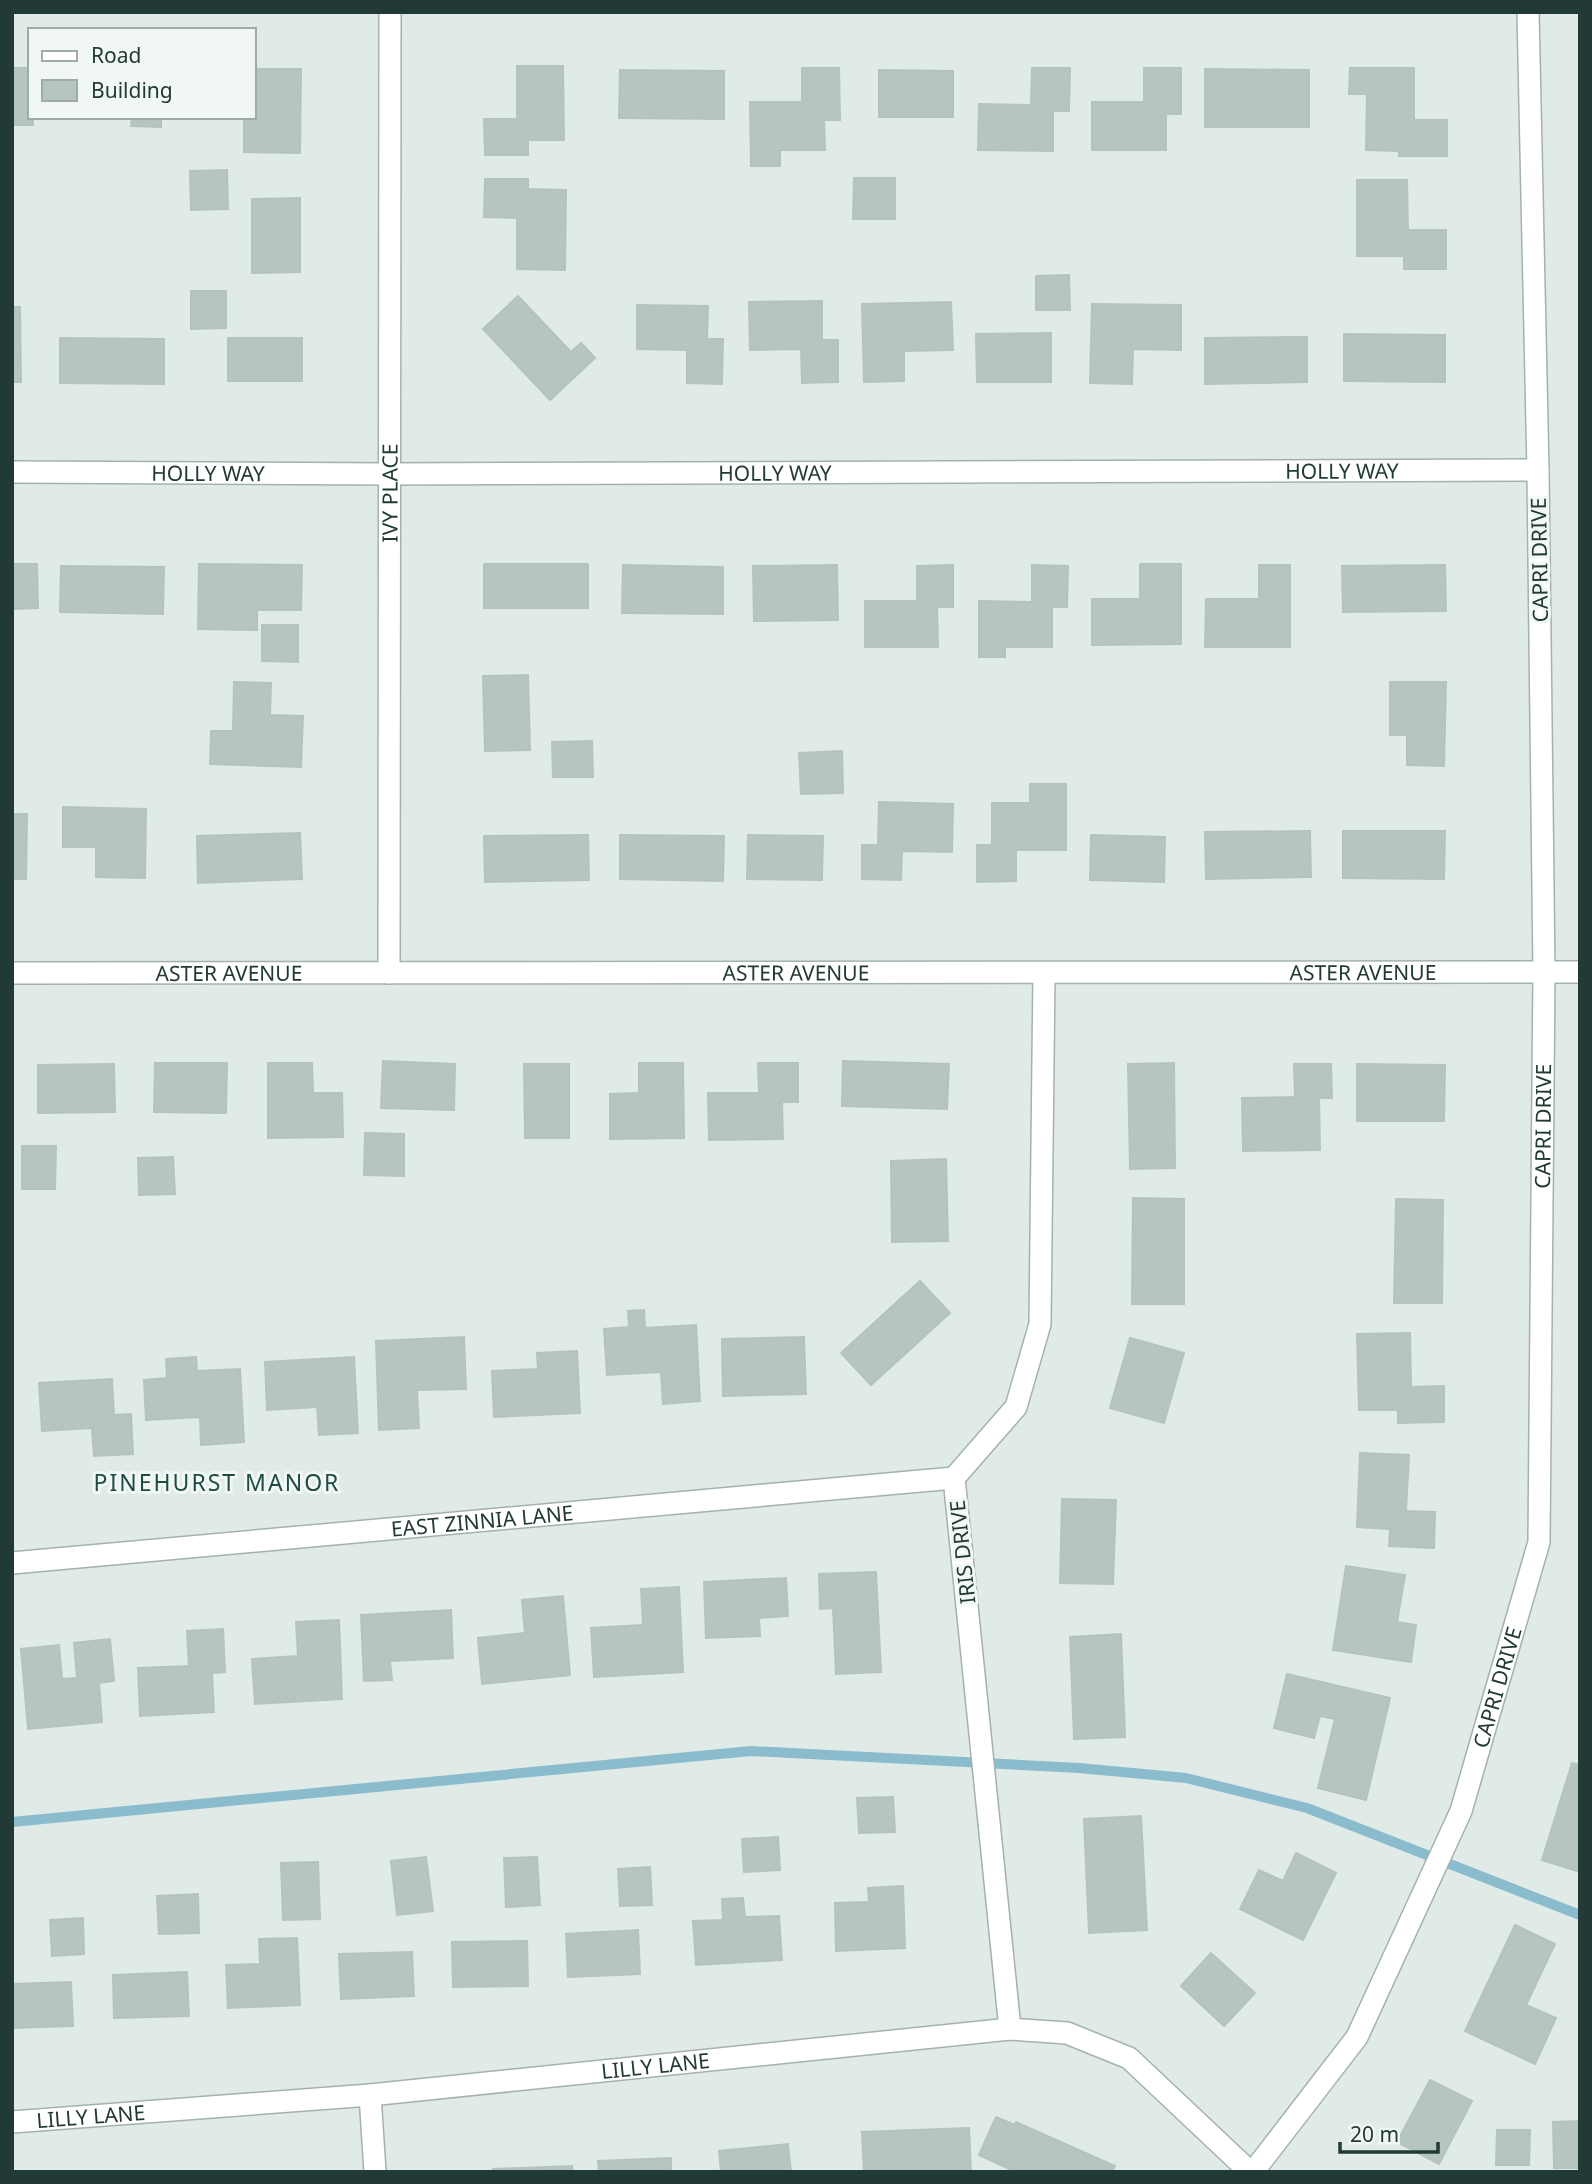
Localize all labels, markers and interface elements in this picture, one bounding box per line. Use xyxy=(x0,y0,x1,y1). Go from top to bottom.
legend xyxy=(28,28,256,119)
text: Road xyxy=(91,41,141,69)
text: Building xyxy=(91,76,173,104)
street label: IVY PLACE xyxy=(375,444,404,542)
street label: HOLLY WAY xyxy=(1285,456,1399,485)
street label: HOLLY WAY xyxy=(718,458,832,487)
street label: HOLLY WAY xyxy=(151,459,265,487)
street label: CAPRI DRIVE xyxy=(1524,497,1554,623)
street label: ASTER AVENUE xyxy=(723,958,869,987)
street label: ASTER AVENUE xyxy=(1290,958,1436,986)
street label: ASTER AVENUE xyxy=(156,959,302,987)
street label: CAPRI DRIVE xyxy=(1528,1064,1557,1189)
district label: PINEHURST MANOR xyxy=(94,1466,340,1498)
street label: EAST ZINNIA LANE xyxy=(390,1498,574,1543)
street label: IRIS DRIVE xyxy=(943,1499,981,1605)
street label: CAPRI DRIVE xyxy=(1466,1623,1528,1751)
street label: LILLY LANE xyxy=(600,2046,711,2085)
street label: LILLY LANE xyxy=(35,2098,146,2134)
scale bar xyxy=(1340,2110,1438,2154)
text: 20 m xyxy=(1350,2120,1399,2148)

